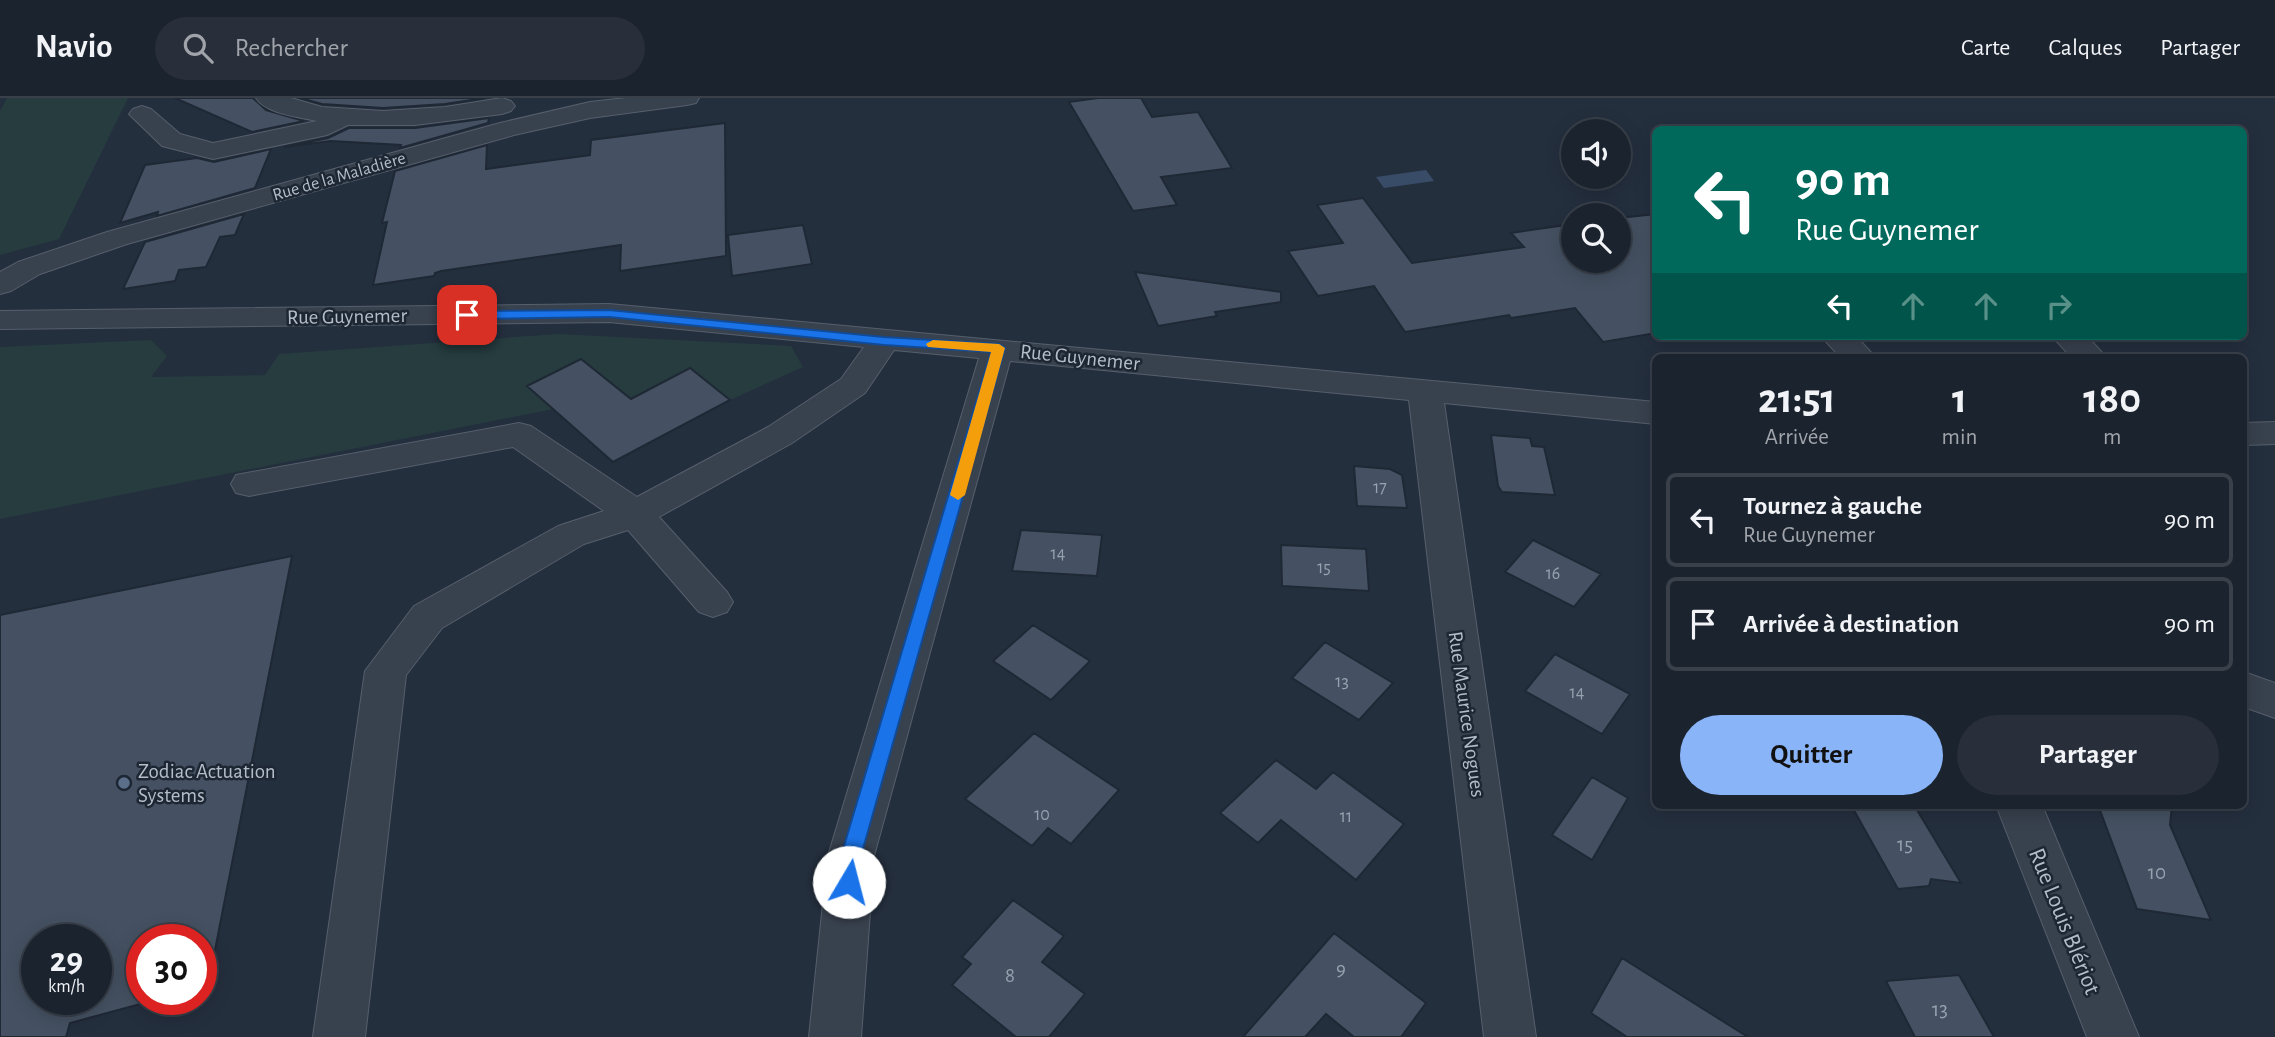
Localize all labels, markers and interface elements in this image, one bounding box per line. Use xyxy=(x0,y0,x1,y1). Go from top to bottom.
search box xyxy=(155,17,645,80)
icon: search xyxy=(179,29,217,67)
text: Navio xyxy=(35,31,113,64)
text: Rechercher xyxy=(235,35,348,61)
text: Carte xyxy=(1961,36,2010,60)
text: Calques xyxy=(2048,36,2122,60)
text: Partager xyxy=(2160,36,2240,60)
map controls xyxy=(1561,119,1631,273)
button: sound xyxy=(1561,119,1631,189)
street label: Rue de la Maladière xyxy=(271,149,408,205)
icon: left xyxy=(1680,154,1771,245)
text: 90 m xyxy=(1795,156,1891,205)
button: search xyxy=(1561,203,1631,273)
text: Rue Guynemer xyxy=(1795,214,1979,246)
pin xyxy=(437,285,497,345)
icon: left xyxy=(1821,287,1859,325)
icon: ahead xyxy=(1894,287,1932,325)
icon: ahead xyxy=(1967,287,2005,325)
icon: right xyxy=(2040,287,2078,325)
icon: arrive xyxy=(448,296,486,334)
street label: Rue Guynemer xyxy=(287,305,408,328)
street label: Rue Guynemer xyxy=(1019,341,1141,374)
text: 21:51 xyxy=(1758,378,1836,420)
text: 1 xyxy=(1952,378,1967,420)
text: 180 xyxy=(2083,378,2141,420)
text: Arrivée xyxy=(1765,426,1829,449)
text: min xyxy=(1942,426,1977,449)
text: m xyxy=(2103,426,2121,449)
house number: 17 xyxy=(1373,479,1387,497)
text: Tournez à gauche xyxy=(1743,493,1922,519)
icon: left xyxy=(1684,501,1722,539)
text: 90 m xyxy=(2164,507,2215,533)
text: Rue Guynemer xyxy=(1743,524,1875,547)
house number: 14 xyxy=(1051,545,1066,563)
house number: 15 xyxy=(1317,559,1331,577)
house number: 16 xyxy=(1546,565,1560,583)
icon: arrive xyxy=(1684,605,1722,643)
text: Arrivée à destination xyxy=(1743,611,1959,637)
text: 90 m xyxy=(2164,611,2215,637)
street label: Rue Maurice Nogues xyxy=(1444,630,1489,798)
house number: 13 xyxy=(1335,673,1349,691)
house number: 14 xyxy=(1570,684,1585,702)
button: Quitter xyxy=(1680,715,1943,795)
button: Partager xyxy=(1957,715,2219,795)
place label: Zodiac Actuation Systems xyxy=(138,761,276,806)
marker: Zodiac Actuation Systems xyxy=(116,775,132,791)
house number: 10 xyxy=(1034,806,1050,824)
house number: 11 xyxy=(1340,808,1352,826)
house number: 15 xyxy=(1897,834,1913,855)
position arrow xyxy=(812,845,886,919)
street label: Rue Louis Blériot xyxy=(2024,845,2104,998)
house number: 10 xyxy=(2148,862,2166,883)
speed limit sign: 30 xyxy=(126,924,217,1015)
text: 29 xyxy=(50,943,83,978)
house number: 9 xyxy=(1336,958,1346,979)
house number: 8 xyxy=(1005,965,1015,986)
text: km/h xyxy=(48,978,85,996)
house number: 13 xyxy=(1932,999,1948,1020)

